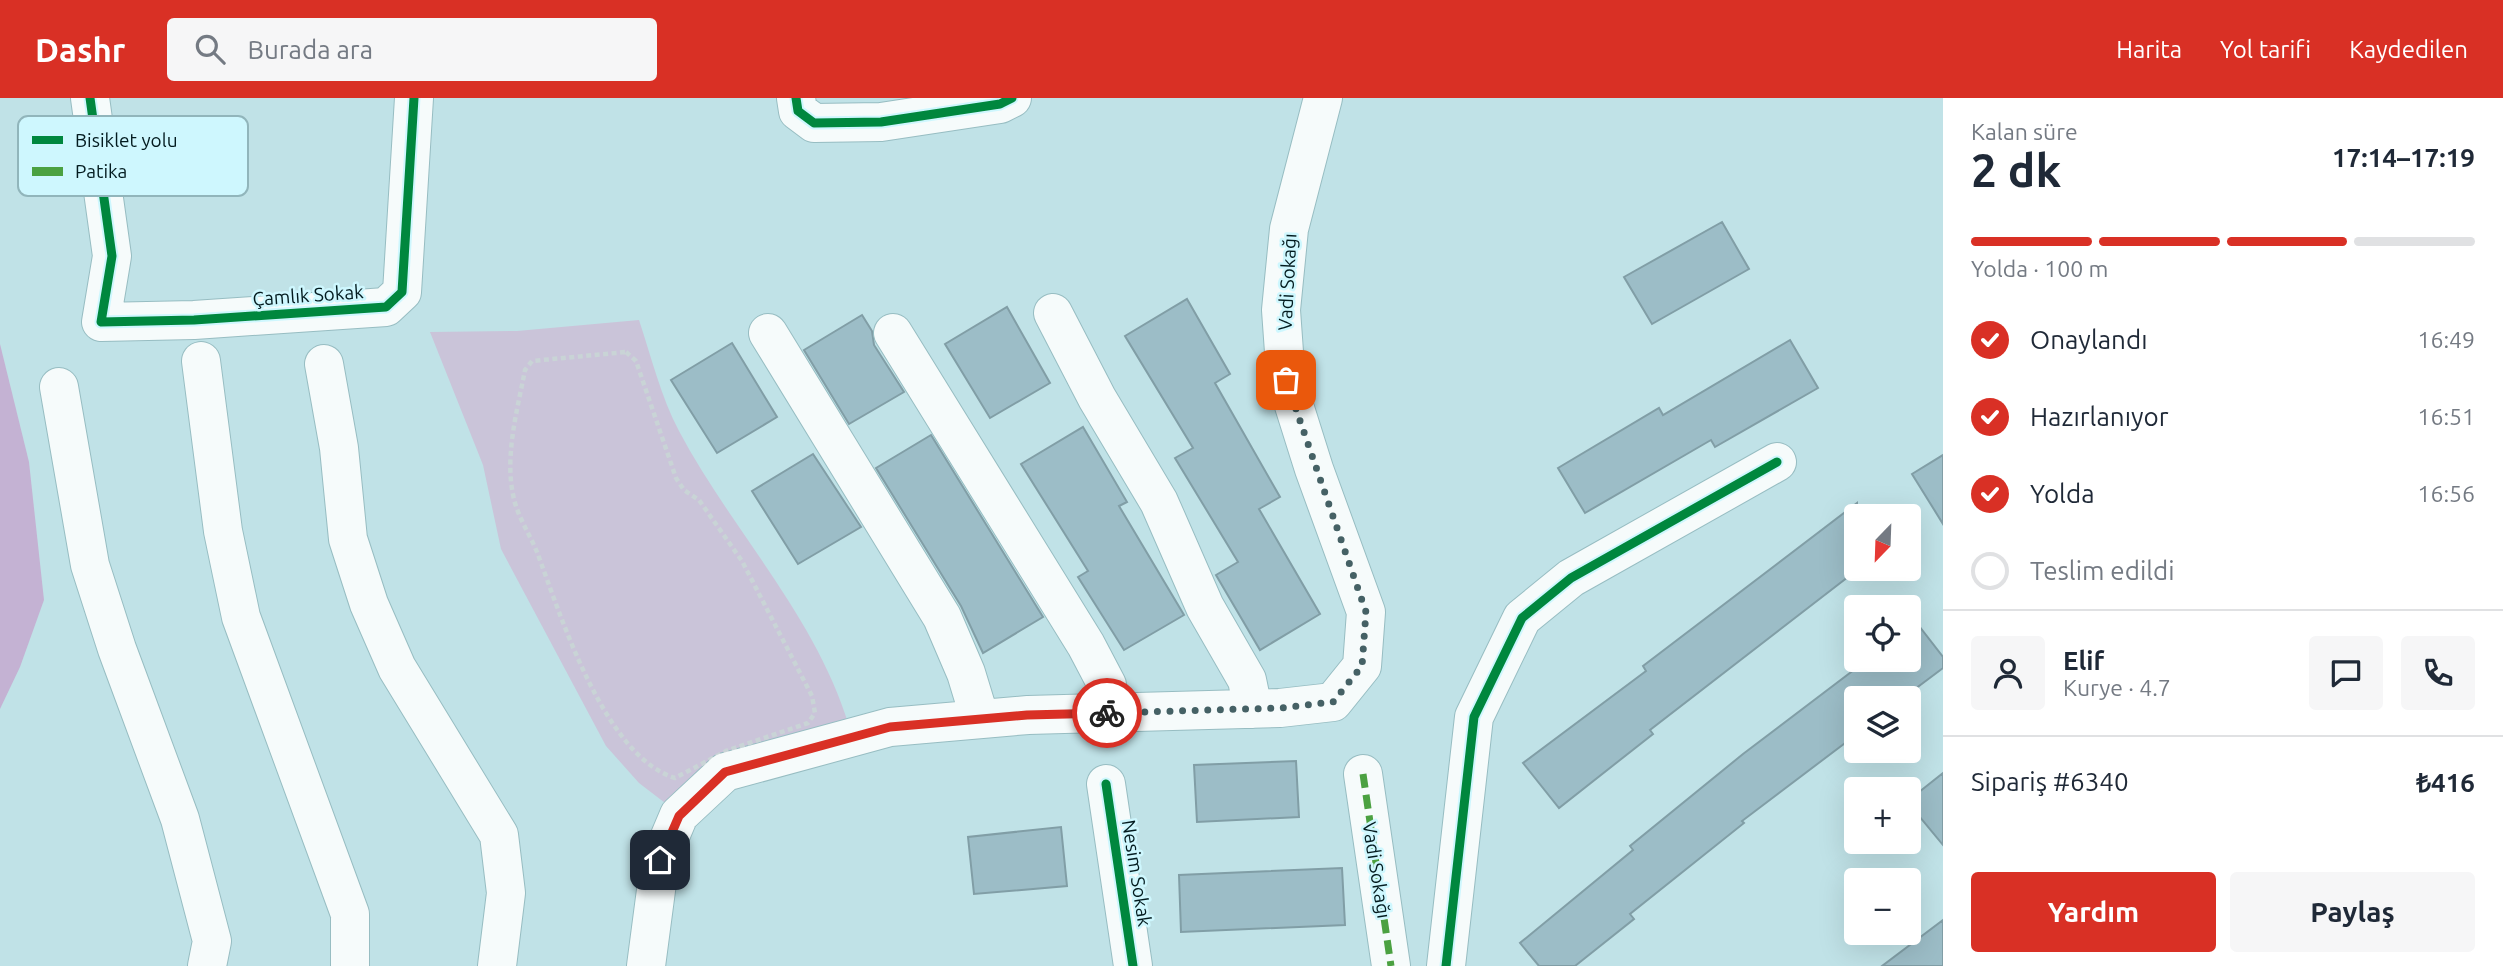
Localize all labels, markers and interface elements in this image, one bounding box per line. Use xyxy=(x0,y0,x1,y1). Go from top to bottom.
search box xyxy=(167,18,657,81)
icon: search xyxy=(191,30,229,68)
text: Dashr xyxy=(35,31,125,68)
text: Burada ara xyxy=(247,35,373,64)
text: Harita xyxy=(2116,36,2182,63)
text: Yol tarifi xyxy=(2220,36,2311,63)
text: Kaydedilen xyxy=(2349,36,2468,63)
legend xyxy=(18,116,248,196)
text: Kalan süre xyxy=(1971,119,2078,144)
text: Bisiklet yolu xyxy=(75,129,178,151)
text: 17:14–17:19 xyxy=(2332,143,2475,172)
text: 2 dk xyxy=(1971,144,2061,196)
text: Patika xyxy=(75,160,127,182)
street label: Vadi Sokağı xyxy=(1273,233,1301,331)
text: Yolda · 100 m xyxy=(1971,256,2108,281)
street label: Çamlık Sokak xyxy=(252,280,365,310)
icon: check xyxy=(1971,321,2009,359)
text: Onaylandı xyxy=(2030,325,2148,354)
text: 16:49 xyxy=(2417,327,2475,352)
pin xyxy=(1256,350,1316,410)
icon: bag xyxy=(1267,361,1305,399)
icon: check xyxy=(1971,398,2009,436)
text: Hazırlanıyor xyxy=(2030,402,2169,431)
text: 16:51 xyxy=(2417,404,2475,429)
icon: check xyxy=(1971,475,2009,513)
text: Yolda xyxy=(2030,479,2095,508)
text: 16:56 xyxy=(2417,481,2475,506)
north arrow xyxy=(1844,504,1922,581)
map controls xyxy=(1844,504,1921,945)
text: Teslim edildi xyxy=(2030,556,2175,585)
button: locate xyxy=(1844,595,1921,672)
button: person xyxy=(1971,636,2045,710)
button: chat xyxy=(2309,636,2383,710)
button: phone xyxy=(2401,636,2475,710)
text: Elif xyxy=(2063,646,2104,675)
text: Kurye · 4.7 xyxy=(2063,675,2171,700)
courier xyxy=(1072,678,1142,748)
button: layers xyxy=(1844,686,1921,763)
icon: bike xyxy=(1088,694,1126,732)
text: Sipariş #6340 xyxy=(1971,767,2129,796)
text: ₺416 xyxy=(2416,768,2475,797)
button: + xyxy=(1844,777,1921,854)
street label: Nesim Sokak xyxy=(1118,818,1156,928)
street label: Vadi Sokağı xyxy=(1359,820,1395,920)
pin xyxy=(630,830,690,890)
icon: home xyxy=(641,841,679,879)
button: − xyxy=(1844,868,1921,945)
button: Yardım xyxy=(1971,872,2216,952)
button: Paylaş xyxy=(2230,872,2475,952)

